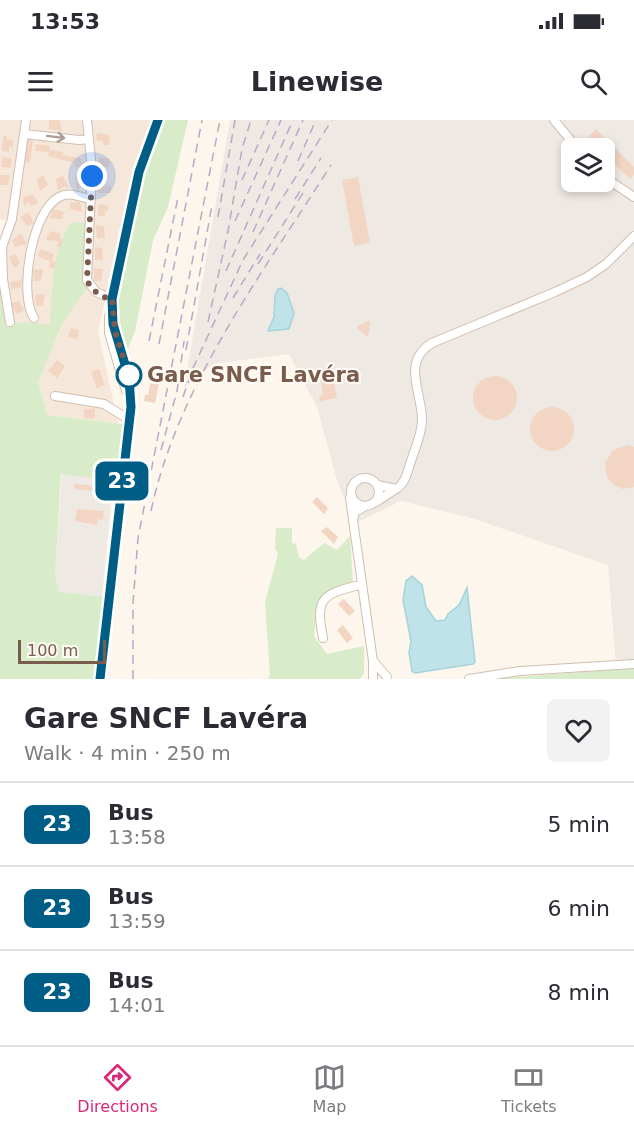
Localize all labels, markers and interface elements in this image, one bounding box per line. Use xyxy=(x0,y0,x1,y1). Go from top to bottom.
text: 13:53 xyxy=(30,9,100,34)
icon: menu xyxy=(24,65,57,98)
icon: search xyxy=(577,65,610,98)
text: Linewise xyxy=(251,66,383,97)
one-way arrow xyxy=(46,132,65,143)
map controls xyxy=(561,138,615,192)
button: layers xyxy=(561,138,615,192)
your location xyxy=(77,161,107,191)
marker: Gare SNCF Lavéra xyxy=(116,362,142,388)
place label: Gare SNCF Lavéra xyxy=(147,363,360,387)
line badge: 23 xyxy=(95,462,149,500)
text: 23 xyxy=(107,469,137,493)
scale bar xyxy=(18,637,106,664)
text: 100 m xyxy=(27,641,78,660)
button: heart xyxy=(547,699,610,762)
text: Gare SNCF Lavéra xyxy=(24,702,308,735)
text: Walk · 4 min · 250 m xyxy=(24,741,231,765)
text: Bus xyxy=(108,800,154,825)
text: 23 xyxy=(42,812,72,836)
text: 5 min xyxy=(548,812,610,837)
text: 13:58 xyxy=(108,825,166,849)
text: Bus xyxy=(108,884,154,909)
text: 23 xyxy=(42,896,72,920)
text: 6 min xyxy=(548,896,610,921)
text: 13:59 xyxy=(108,909,166,933)
text: Bus xyxy=(108,968,154,993)
text: 23 xyxy=(42,980,72,1004)
text: 8 min xyxy=(548,980,610,1005)
text: 14:01 xyxy=(108,993,166,1017)
tab: Directions xyxy=(77,1061,158,1116)
tab: Map xyxy=(313,1061,346,1116)
tab: Tickets xyxy=(501,1061,557,1116)

